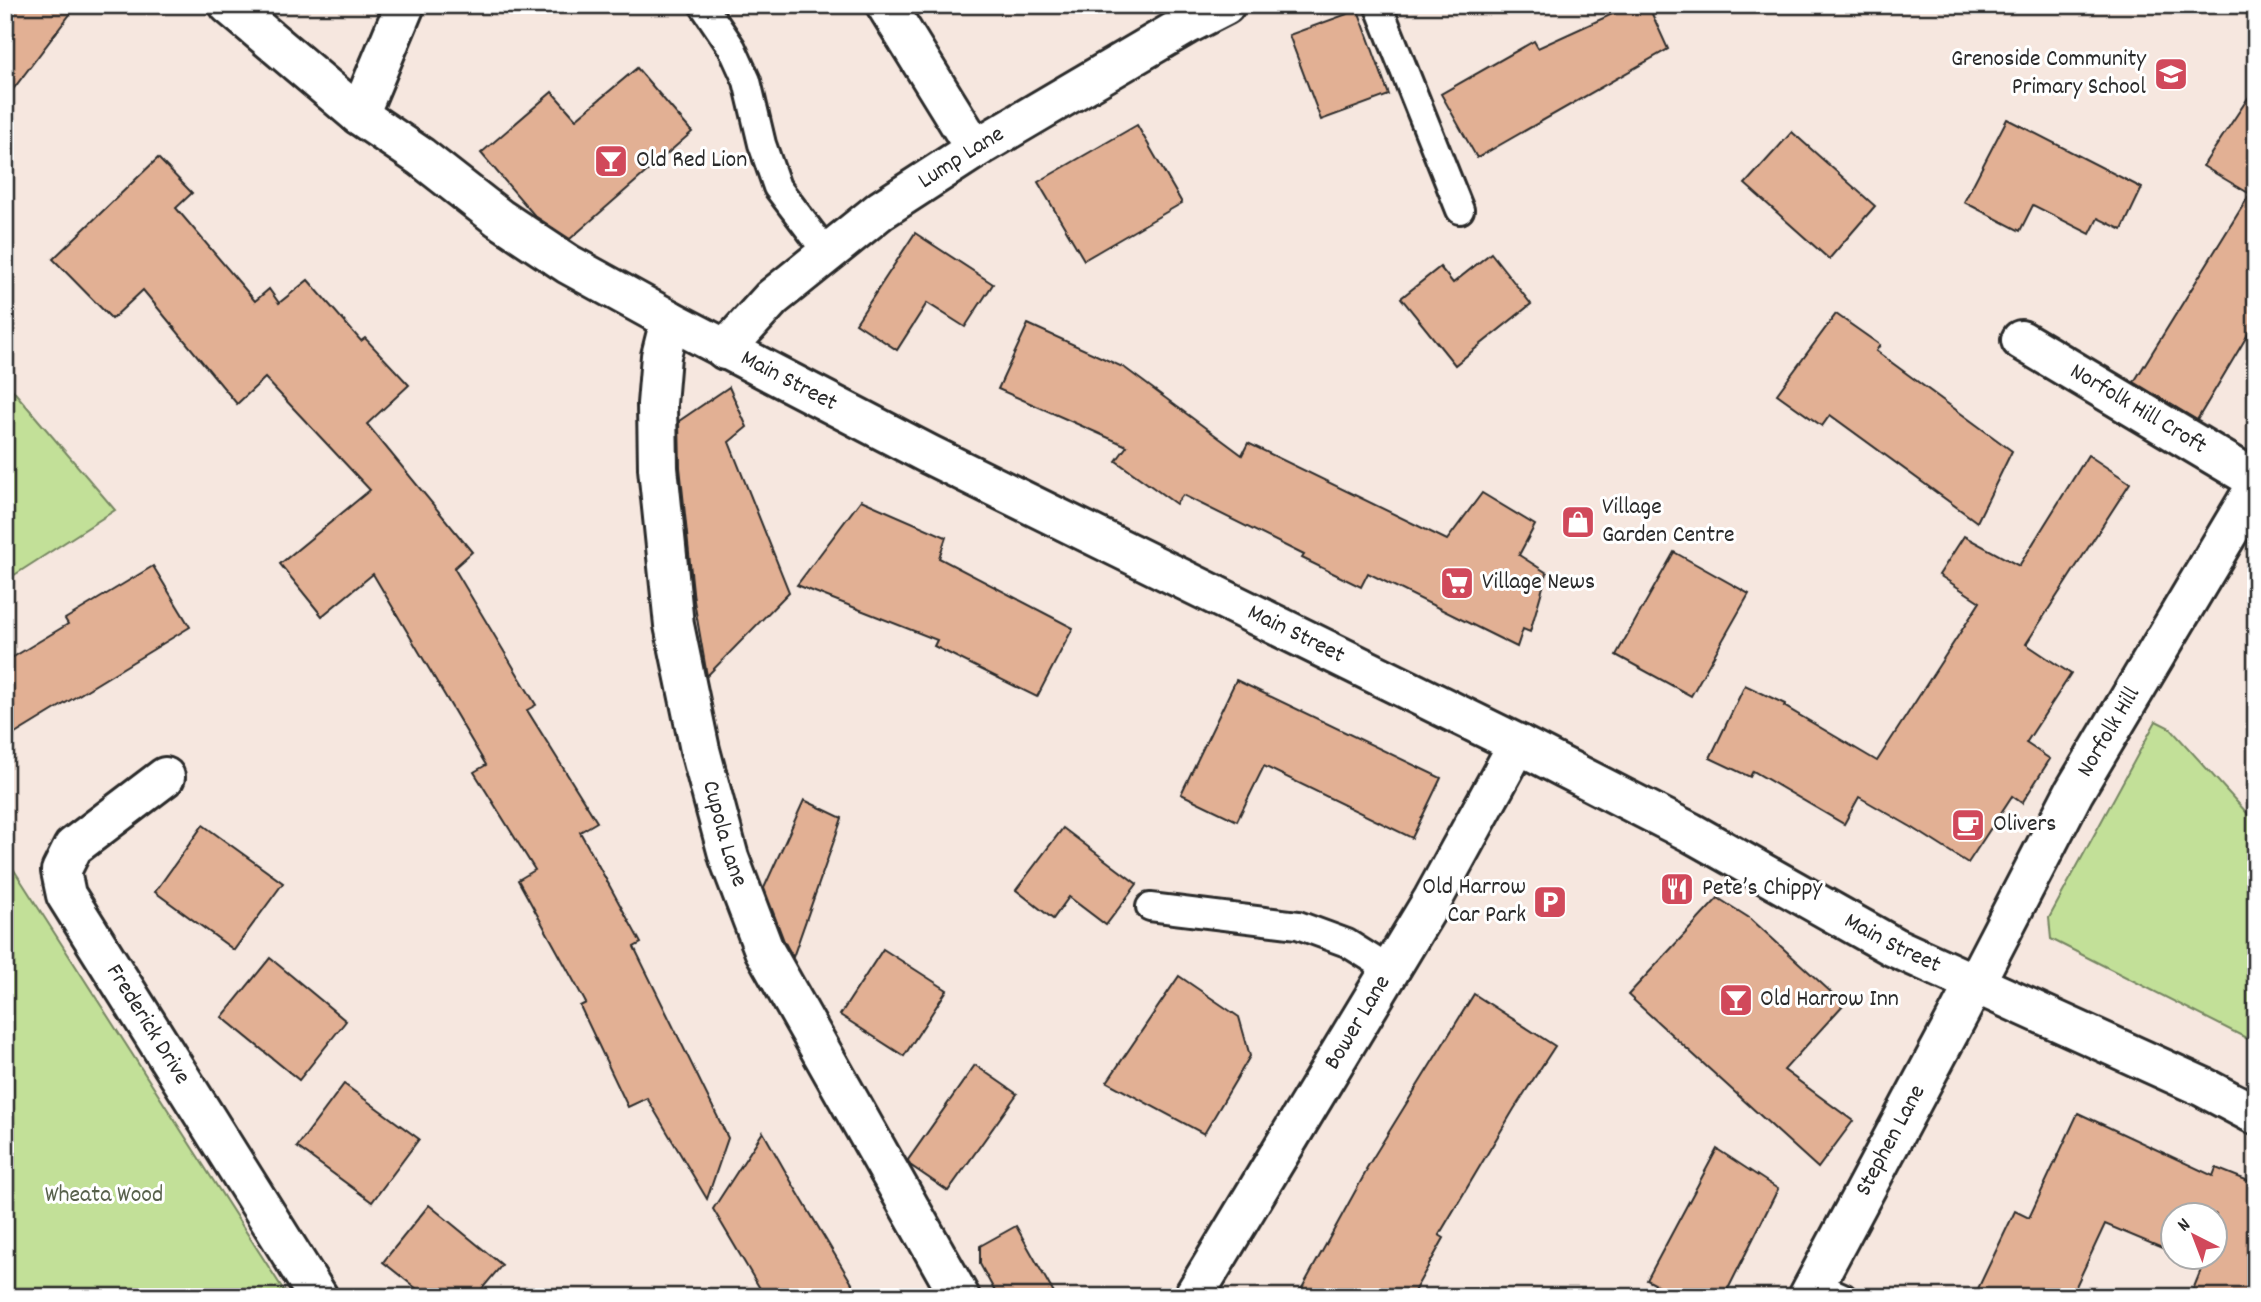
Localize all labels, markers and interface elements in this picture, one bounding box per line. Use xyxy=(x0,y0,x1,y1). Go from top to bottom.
place label: Grenoside Community Primary School xyxy=(1951,43,2147,105)
school or university icon: Grenoside Community Primary School xyxy=(2152,55,2190,93)
street label: Lump Lane xyxy=(912,118,1011,198)
bar icon: Old Red Lion xyxy=(592,142,630,180)
place label: Old Red Lion xyxy=(636,144,747,178)
street label: Main Street xyxy=(734,342,843,421)
street label: Norfolk Hill Croft xyxy=(2063,356,2213,464)
place label: Village Garden Centre xyxy=(1602,491,1735,553)
shop icon: Village Garden Centre xyxy=(1559,503,1597,541)
supermarket icon: Village News xyxy=(1438,564,1476,602)
place label: Village News xyxy=(1482,566,1595,600)
street label: Main Street xyxy=(1241,596,1350,673)
street label: Norfolk Hill xyxy=(2069,681,2150,784)
street label: Cupola Lane xyxy=(692,777,756,892)
cafe icon: Olivers xyxy=(1949,806,1987,844)
place label: Olivers xyxy=(1993,808,2056,842)
restaurant icon: Pete’s Chippy xyxy=(1658,870,1696,908)
place label: Old Harrow Car Park xyxy=(1422,871,1526,933)
place label: Pete’s Chippy xyxy=(1702,872,1824,906)
parking icon: Old Harrow Car Park xyxy=(1531,883,1569,921)
street label: Main Street xyxy=(1837,905,1946,983)
street label: Frederick Drive xyxy=(97,958,198,1092)
street label: Bower Lane xyxy=(1317,969,1400,1077)
bar icon: Old Harrow Inn xyxy=(1717,981,1755,1019)
place label: Old Harrow Inn xyxy=(1760,983,1899,1017)
street label: Stephen Lane xyxy=(1848,1079,1935,1203)
park label: Wheata Wood xyxy=(45,1179,163,1213)
north arrow xyxy=(2160,1200,2230,1270)
text: N xyxy=(2172,1213,2197,1239)

